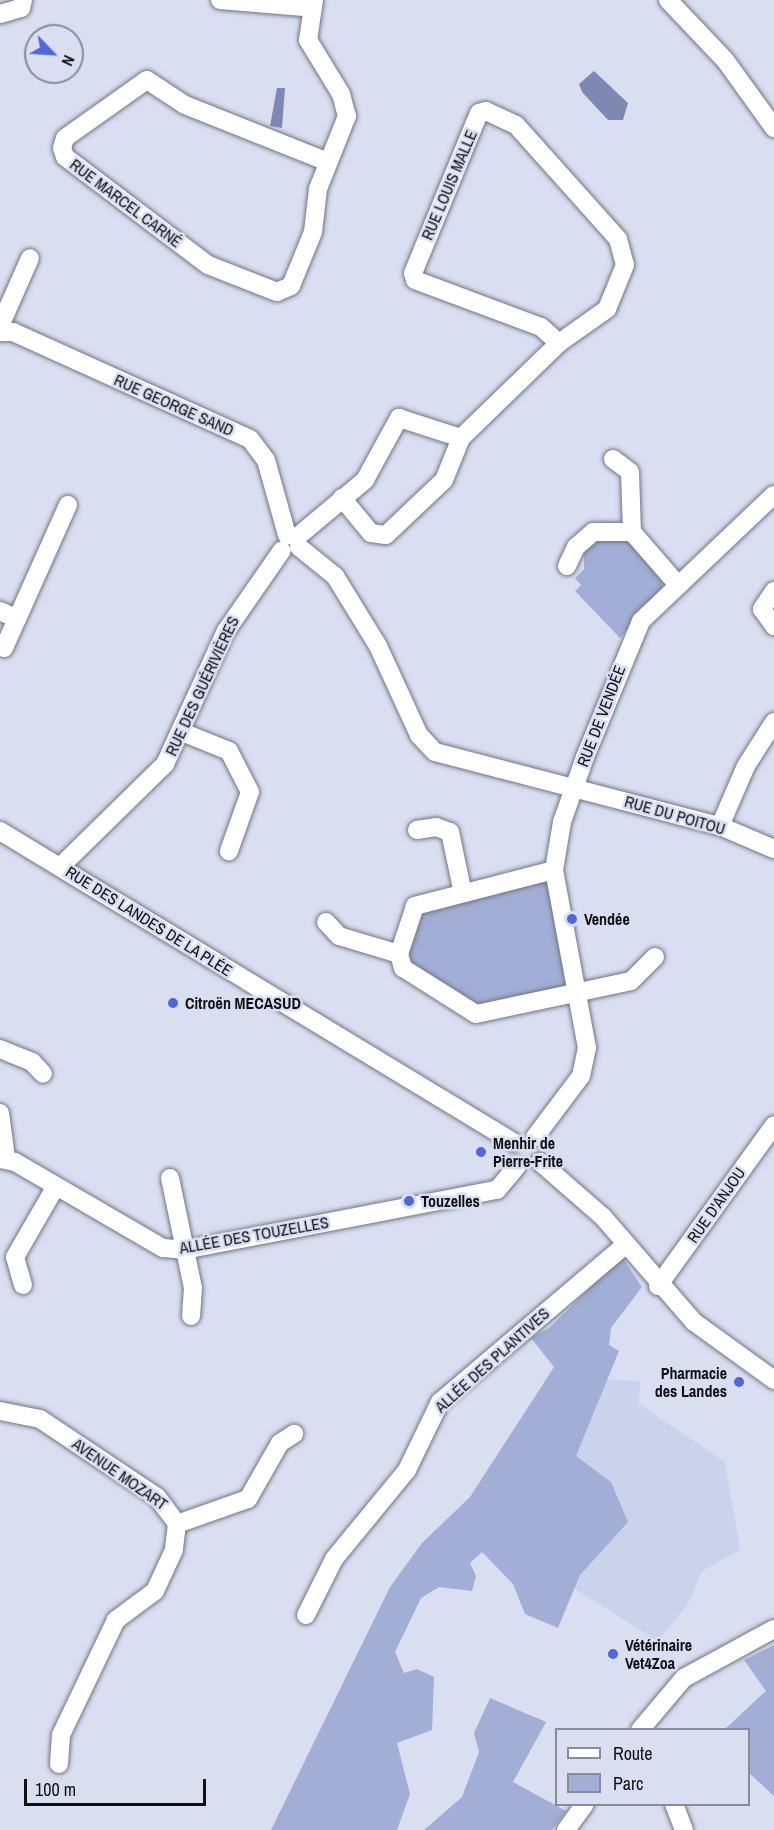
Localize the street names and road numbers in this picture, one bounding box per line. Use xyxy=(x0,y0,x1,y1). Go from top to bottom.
street label: RUE LOUIS MALLE xyxy=(417,127,481,243)
street label: RUE MARCEL CARNÉ xyxy=(66,155,186,251)
street label: RUE GEORGE SAND xyxy=(111,370,237,440)
street label: RUE DES GUÉRIVIÈRES xyxy=(161,613,243,759)
street label: RUE DE VENDÉE xyxy=(573,663,629,769)
street label: RUE DU POITOU xyxy=(622,791,728,839)
street label: RUE DES LANDES DE LA PLÉE xyxy=(62,862,236,980)
street label: RUE D'ANJOU xyxy=(683,1164,749,1246)
street label: ALLÉE DES TOUZELLES xyxy=(178,1212,330,1258)
street label: ALLÉE DES PLANTIVES xyxy=(431,1304,553,1416)
street label: AVENUE MOZART xyxy=(69,1434,171,1514)

